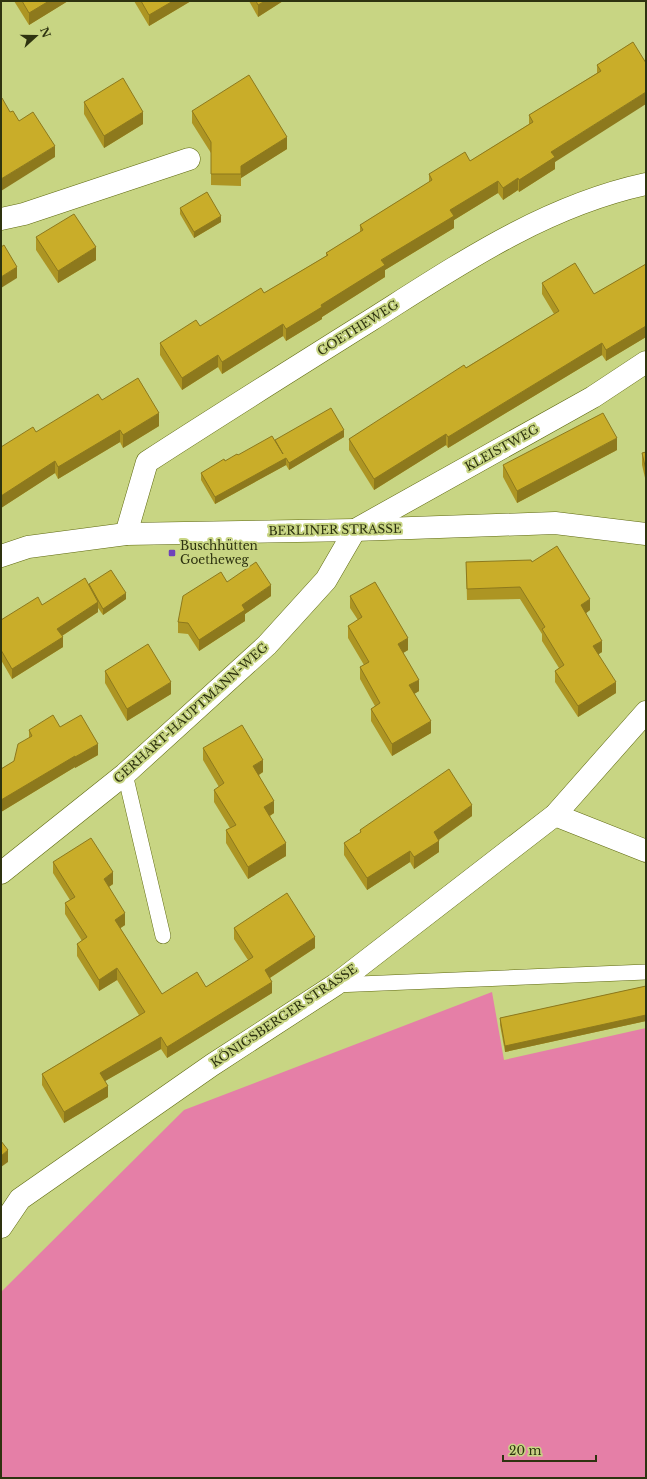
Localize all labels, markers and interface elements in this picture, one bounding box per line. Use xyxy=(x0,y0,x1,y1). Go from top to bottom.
north arrow xyxy=(16,16,56,56)
text: N xyxy=(37,25,54,40)
street label: GOETHEWEG xyxy=(314,296,402,359)
street label: KLEISTWEG xyxy=(462,421,542,474)
street label: BERLINER STRASSE xyxy=(268,521,402,538)
place label: Buschhütten Goetheweg xyxy=(180,538,258,567)
marker: Buschhütten Goetheweg xyxy=(167,548,177,558)
street label: GERHART-HAUPTMANN-WEG xyxy=(110,639,271,786)
street label: KÖNIGSBERGER STRASSE xyxy=(207,960,360,1070)
scale bar xyxy=(503,1437,596,1463)
text: 20 m xyxy=(509,1443,541,1458)

